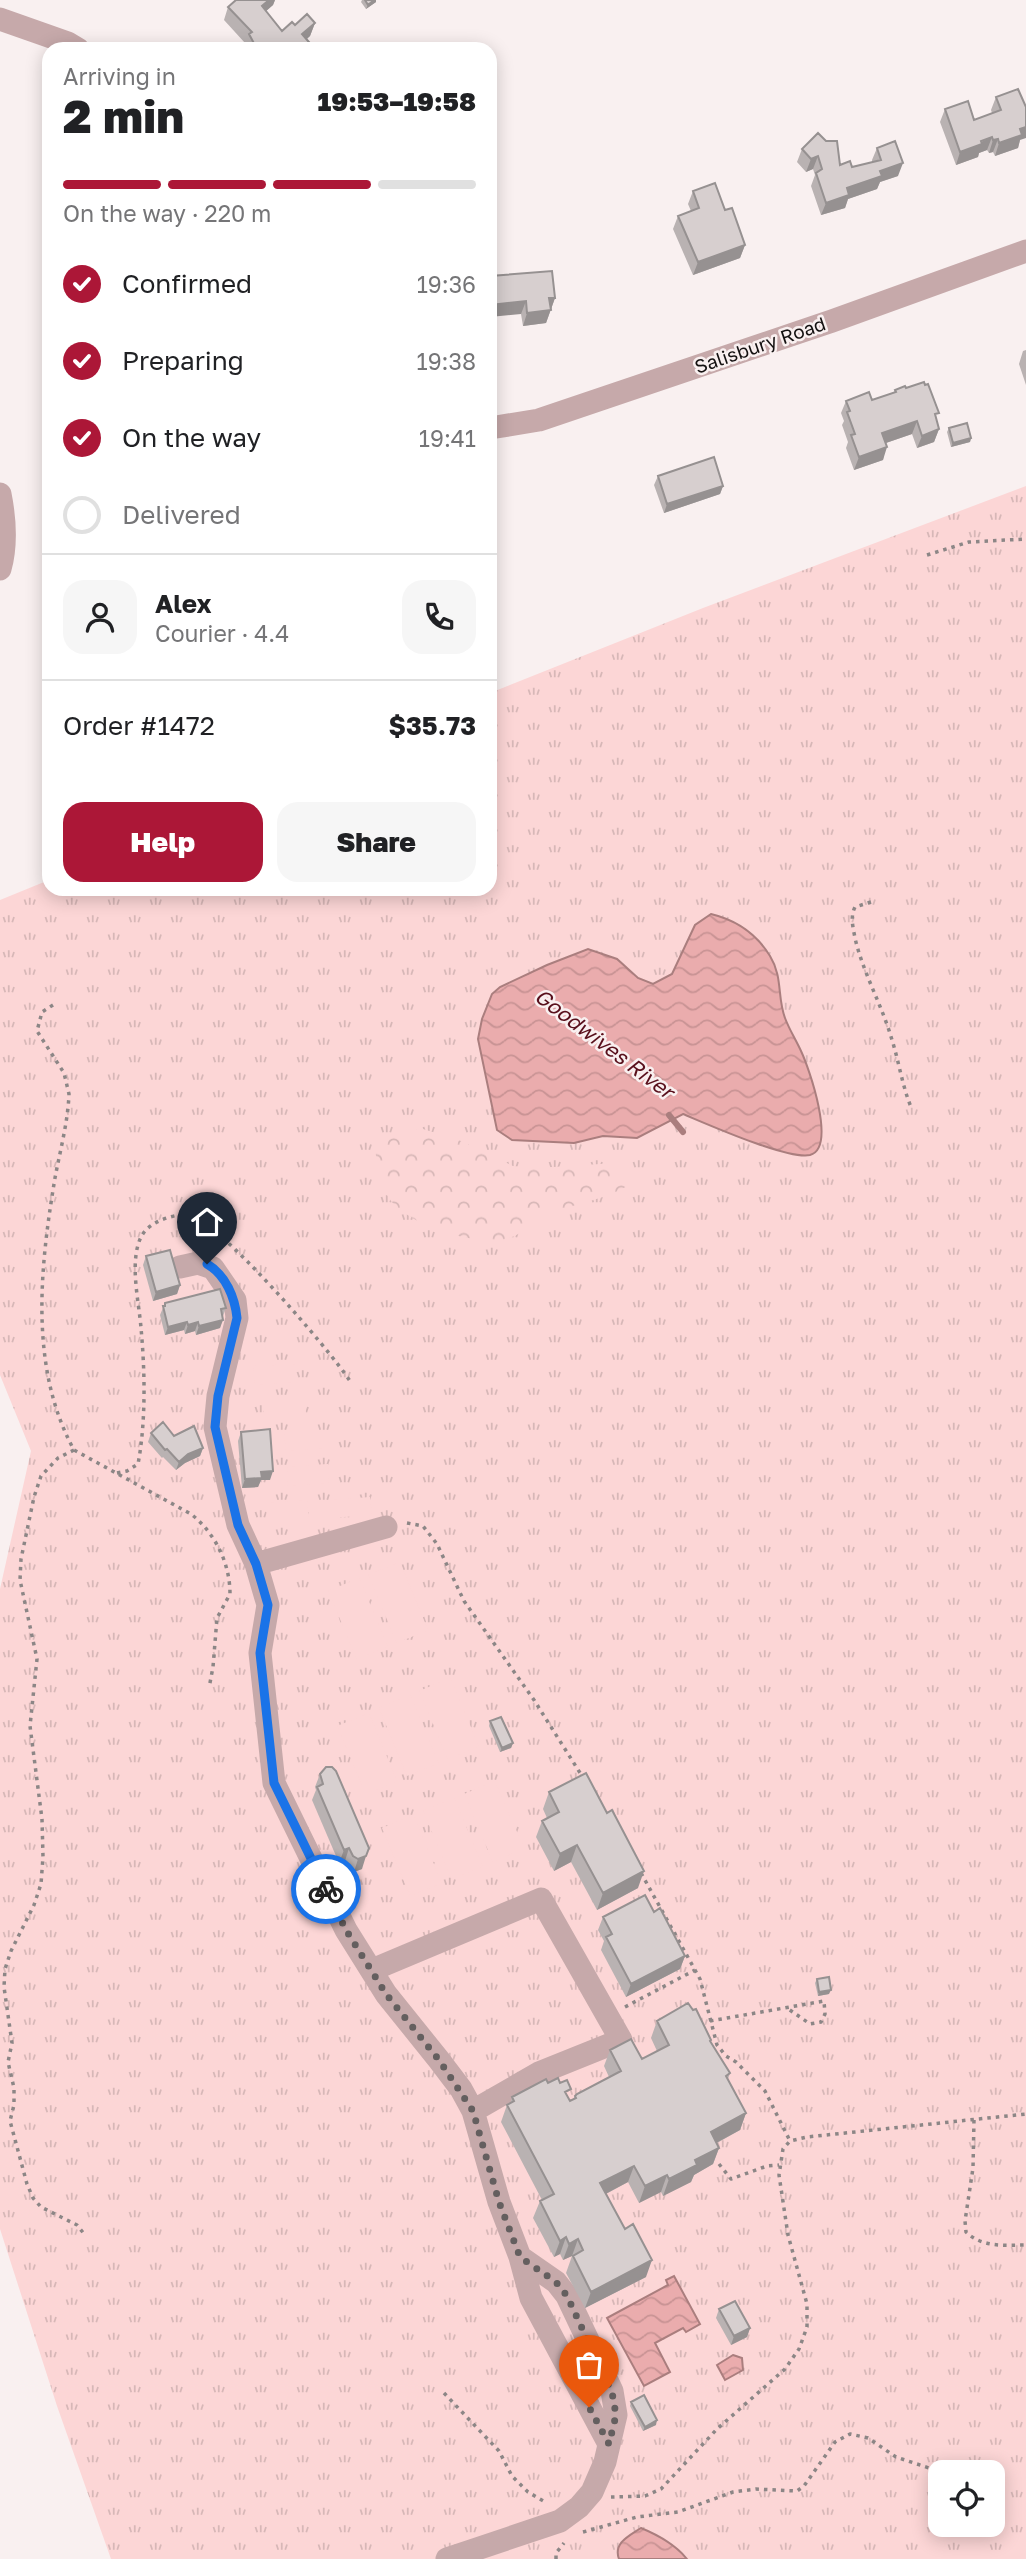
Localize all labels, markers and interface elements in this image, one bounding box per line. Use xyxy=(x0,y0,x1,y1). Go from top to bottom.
text: Arriving in xyxy=(63,62,176,90)
text: 19:53–19:58 xyxy=(318,86,476,117)
text: 2 min xyxy=(63,88,184,143)
text: On the way · 220 m xyxy=(63,199,271,227)
icon: check xyxy=(63,265,101,303)
text: Confirmed xyxy=(122,268,252,299)
text: 19:36 xyxy=(417,270,476,298)
street label: Salisbury Road xyxy=(691,311,828,378)
icon: check xyxy=(63,342,101,380)
text: Preparing xyxy=(122,345,244,376)
text: 19:38 xyxy=(417,347,476,375)
icon: check xyxy=(63,419,101,457)
text: On the way xyxy=(122,422,261,453)
text: 19:41 xyxy=(419,424,476,452)
text: Delivered xyxy=(122,499,241,530)
button: person xyxy=(63,580,137,654)
button: phone xyxy=(402,580,476,654)
text: Alex xyxy=(155,588,212,619)
text: Courier · 4.4 xyxy=(155,619,289,647)
text: Order #1472 xyxy=(63,710,215,741)
text: $35.73 xyxy=(389,710,476,741)
button: Help xyxy=(63,802,263,882)
button: Share xyxy=(277,802,476,882)
water label: Goodwives River xyxy=(530,983,681,1106)
pin xyxy=(177,1192,237,1264)
icon: home xyxy=(188,1203,226,1241)
courier xyxy=(291,1854,361,1924)
icon: bike xyxy=(307,1870,345,1908)
pin xyxy=(559,2335,619,2407)
icon: bag xyxy=(570,2346,608,2384)
map controls xyxy=(928,2460,1005,2537)
button: locate xyxy=(928,2460,1005,2537)

